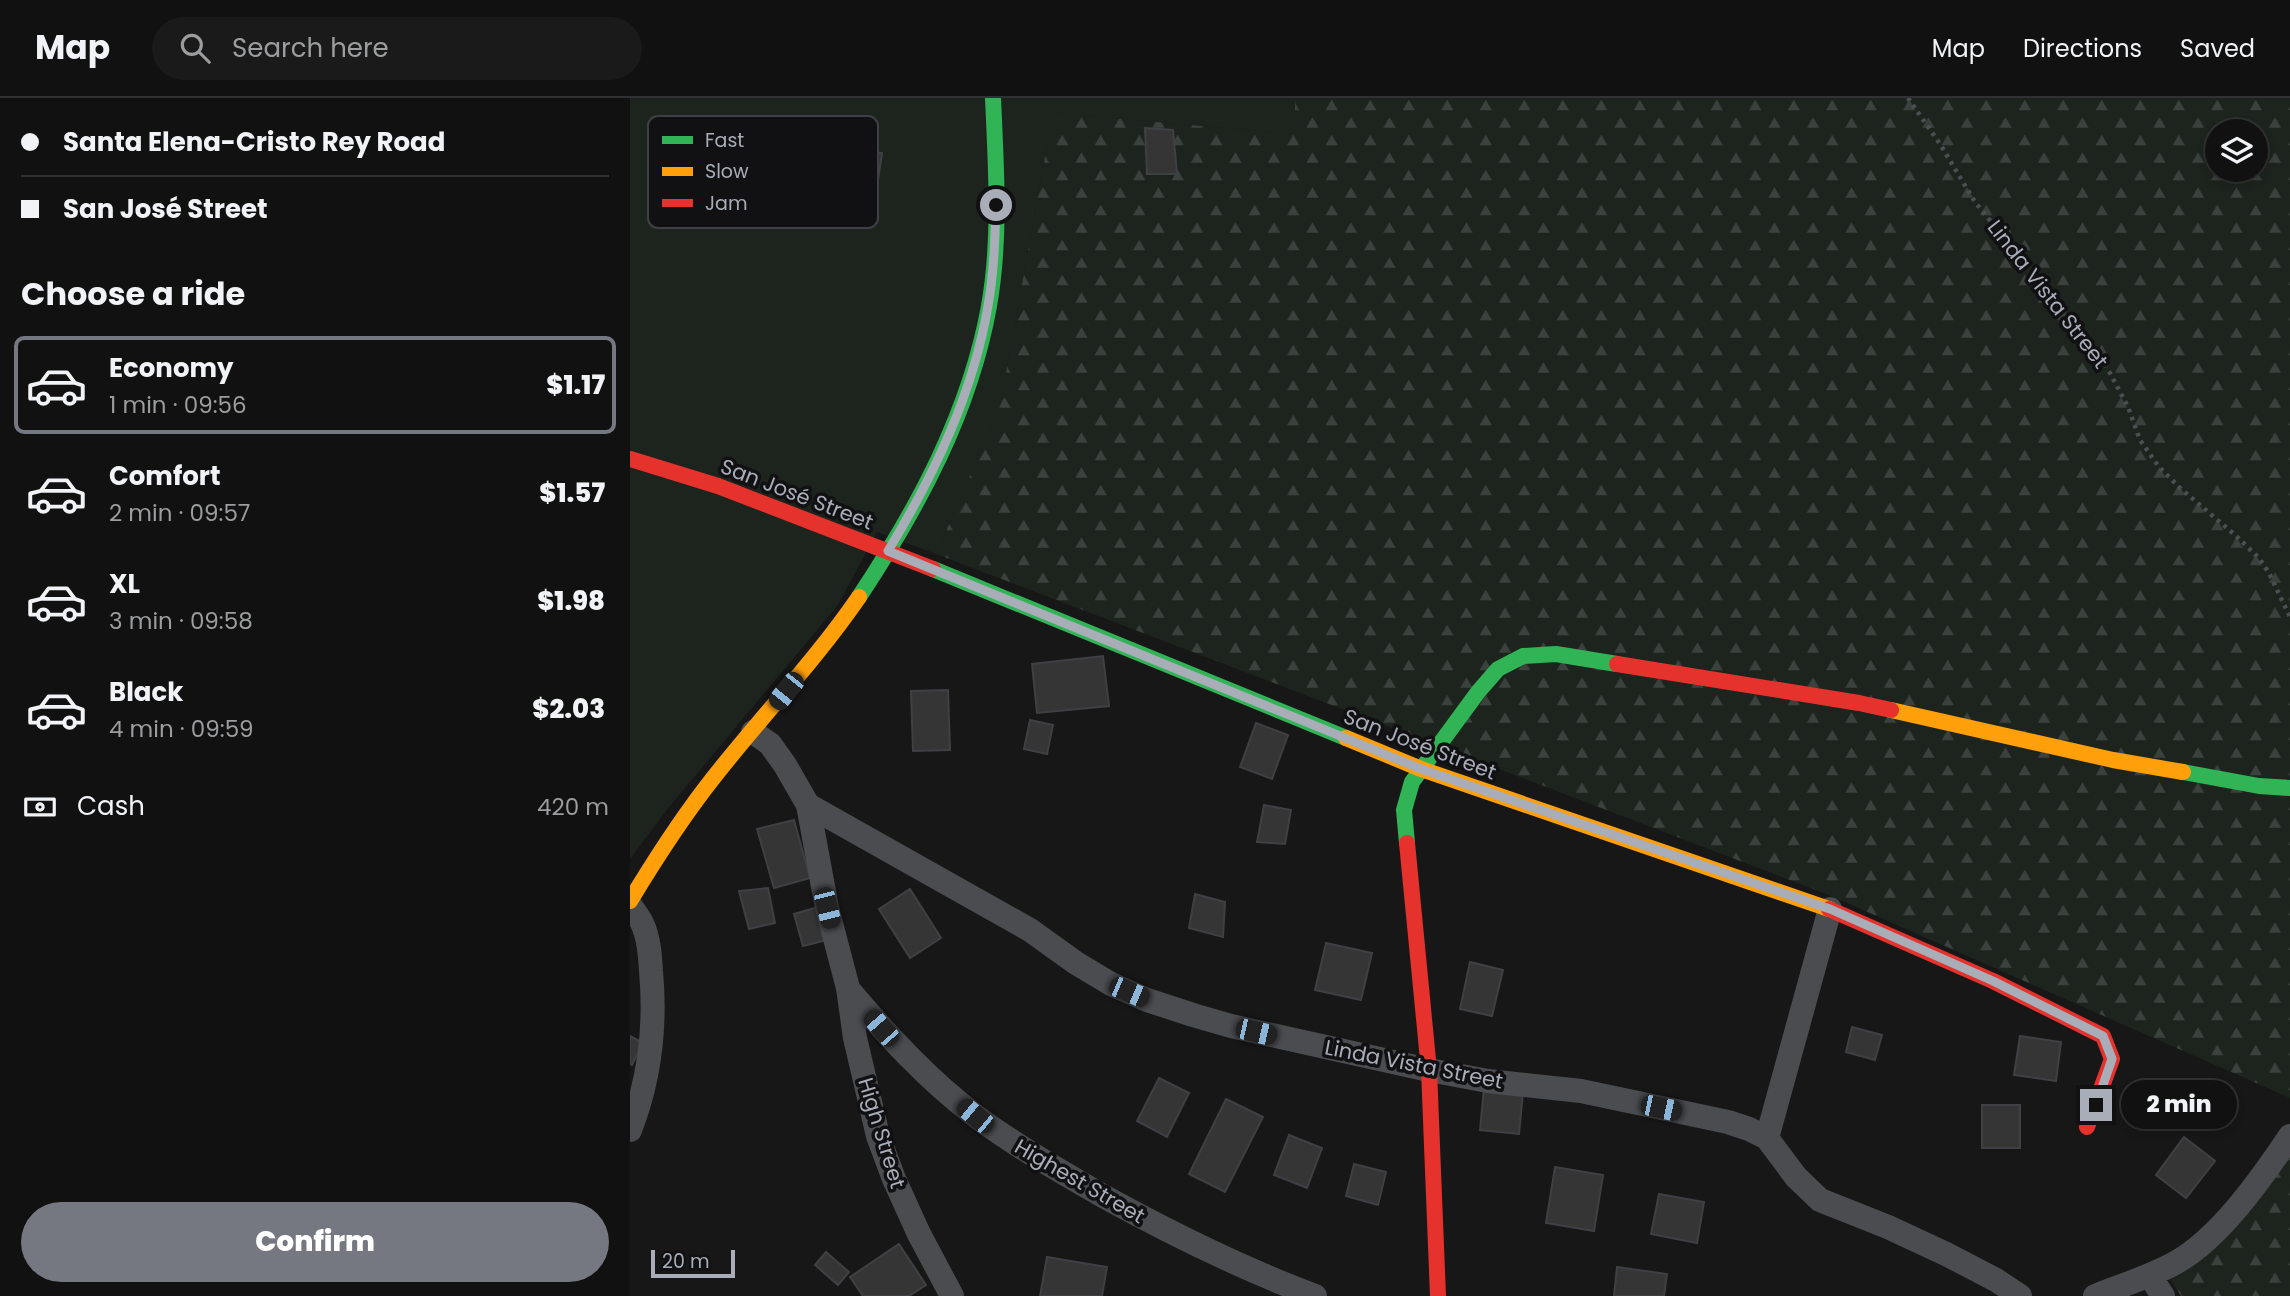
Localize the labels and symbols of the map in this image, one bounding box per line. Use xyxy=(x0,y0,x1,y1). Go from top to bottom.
legend xyxy=(648,116,878,228)
text: Fast xyxy=(705,127,744,154)
text: Slow xyxy=(705,158,749,185)
route start xyxy=(980,189,1012,221)
text: Jam xyxy=(705,190,747,217)
street label: Linda Vista Street xyxy=(1981,214,2115,374)
street label: San José Street xyxy=(717,452,877,536)
car xyxy=(765,668,808,714)
street label: San José Street xyxy=(1340,702,1500,786)
car xyxy=(812,885,843,931)
car xyxy=(1106,974,1153,1010)
car xyxy=(860,1005,903,1051)
car xyxy=(1234,1017,1279,1047)
street label: Linda Vista Street xyxy=(1322,1033,1506,1095)
street label: High Street xyxy=(851,1074,913,1192)
callout: 2 min xyxy=(2120,1080,2236,1130)
route end xyxy=(2080,1089,2112,1121)
car xyxy=(1639,1093,1684,1123)
car xyxy=(953,1094,998,1138)
street label: Highest Street xyxy=(1010,1132,1150,1230)
scale bar xyxy=(651,1247,735,1279)

